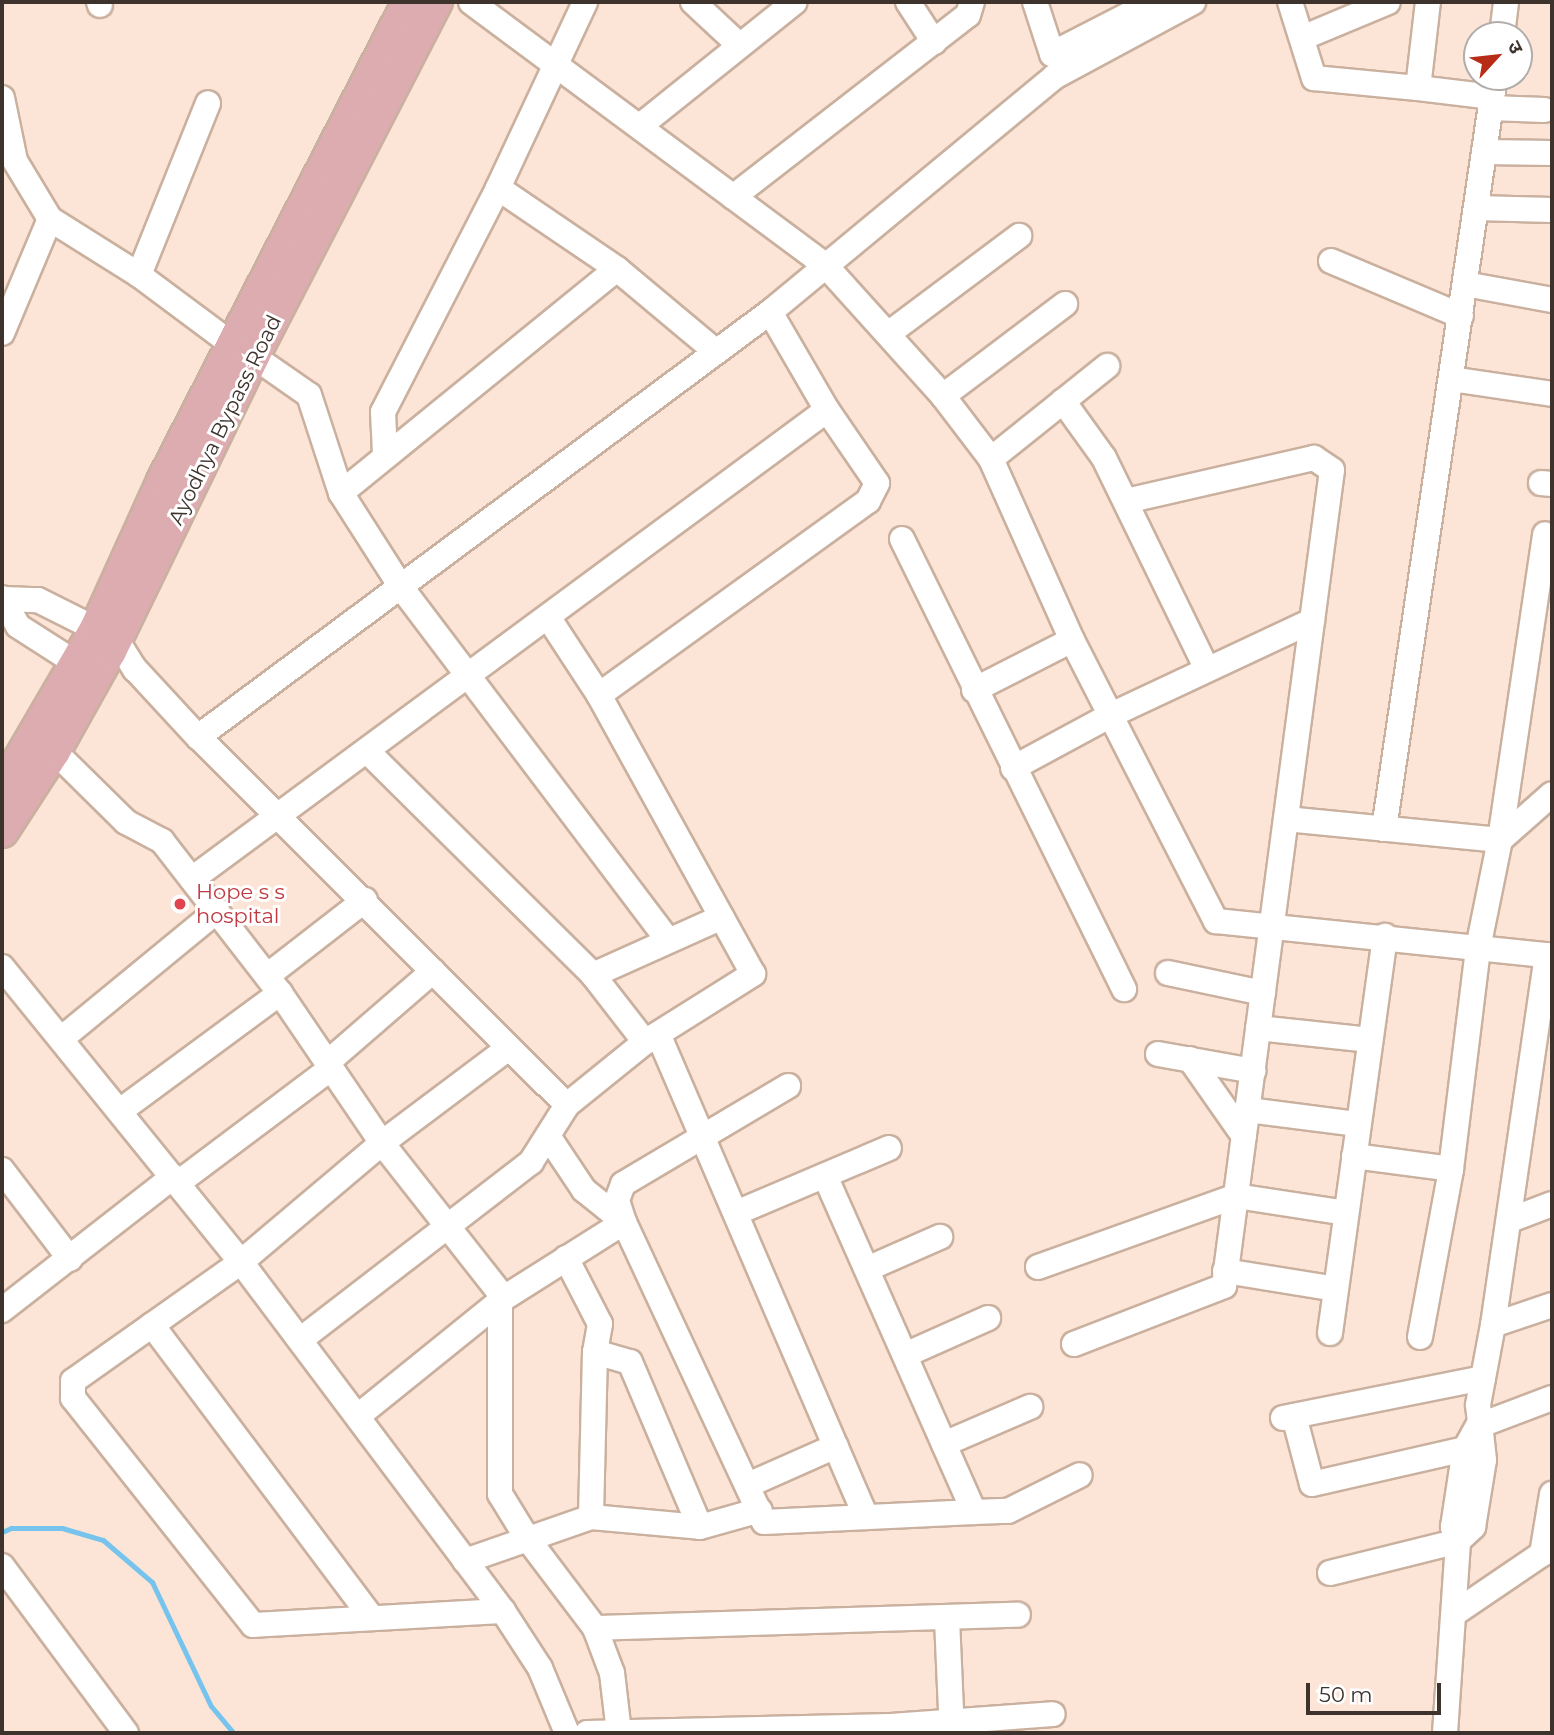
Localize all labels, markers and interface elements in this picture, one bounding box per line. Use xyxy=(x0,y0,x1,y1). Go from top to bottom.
north arrow xyxy=(1463,21,1533,91)
text: उ xyxy=(1503,37,1528,57)
street label: Ayodhya Bypass Road xyxy=(163,311,287,529)
place label: Hope s s hospital xyxy=(196,879,285,929)
marker: Hope s s hospital xyxy=(170,894,190,914)
scale bar xyxy=(1309,1668,1444,1712)
text: 50 m xyxy=(1319,1682,1373,1707)

